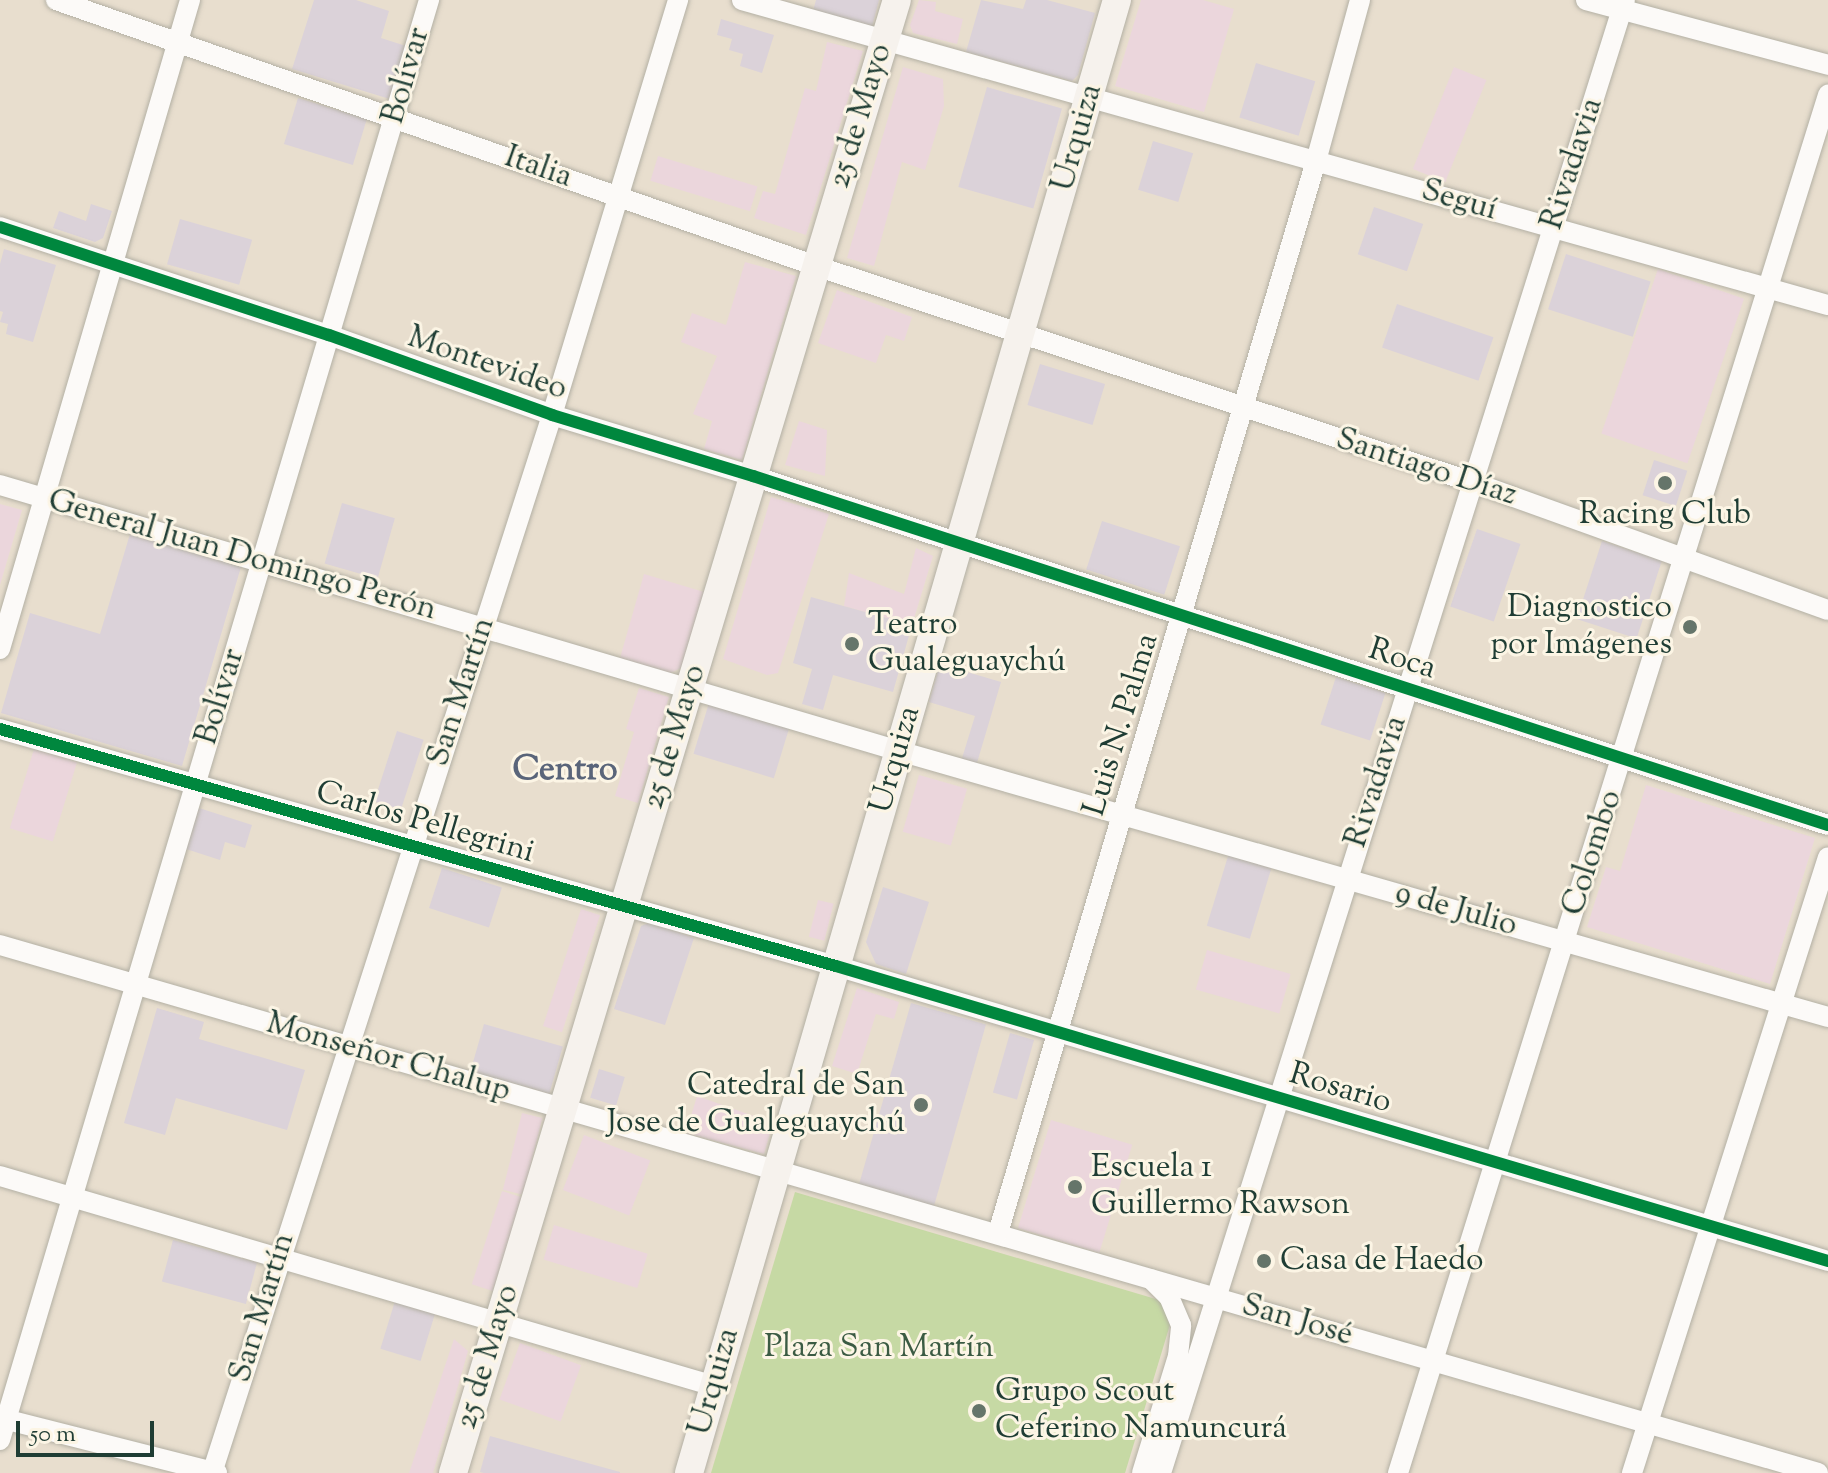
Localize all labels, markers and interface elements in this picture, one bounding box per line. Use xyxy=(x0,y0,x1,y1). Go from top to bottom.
street label: Bolívar xyxy=(375,23,439,129)
street label: 25 de Mayo xyxy=(821,39,901,193)
street label: Urquiza xyxy=(1044,80,1112,196)
street label: Rivadavia xyxy=(1534,93,1612,235)
street label: Italia xyxy=(499,139,577,197)
street label: Seguí xyxy=(1417,172,1501,230)
street label: Montevideo xyxy=(402,319,572,409)
street label: Santiago Díaz xyxy=(1331,421,1521,515)
marker: Racing Club xyxy=(1656,474,1674,492)
street label: General Juan Domingo Perón xyxy=(43,482,441,630)
place label: Racing Club xyxy=(1579,496,1751,534)
place label: Diagnostico por Imágenes xyxy=(1490,590,1672,665)
place label: Teatro Gualeguaychú xyxy=(868,607,1066,682)
street label: San Martín xyxy=(420,613,504,771)
marker: Diagnostico por Imágenes xyxy=(1679,616,1701,638)
street label: Luis N. Palma xyxy=(1076,629,1168,821)
street label: Roca xyxy=(1363,631,1441,689)
marker: Teatro Gualeguaychú xyxy=(843,635,861,653)
street label: Bolívar xyxy=(188,644,254,750)
street label: 25 de Mayo xyxy=(635,660,715,814)
street label: Urquiza xyxy=(862,702,930,818)
street label: Rivadavia xyxy=(1338,711,1416,853)
district label: Centro xyxy=(512,751,618,791)
street label: Carlos Pellegrini xyxy=(311,773,539,873)
street label: Colombo xyxy=(1555,785,1631,921)
street label: 9 de Julio xyxy=(1391,874,1521,946)
street label: Monseñor Chalup xyxy=(262,1005,514,1111)
street label: Rosario xyxy=(1284,1055,1396,1123)
place label: Catedral de San Jose de Gualeguaychú xyxy=(607,1068,905,1143)
marker: Catedral de San Jose de Gualeguaychú xyxy=(912,1096,930,1114)
place label: Escuela 1 Guillermo Rawson xyxy=(1091,1150,1350,1225)
marker: Escuela 1 Guillermo Rawson xyxy=(1066,1178,1084,1196)
street label: San Martín xyxy=(222,1229,304,1387)
place label: Casa de Haedo xyxy=(1280,1242,1484,1280)
marker: Casa de Haedo xyxy=(1255,1252,1273,1270)
street label: 25 de Mayo xyxy=(448,1280,528,1434)
street label: San José xyxy=(1237,1287,1357,1355)
street label: Urquiza xyxy=(681,1324,749,1440)
park label: Plaza San Martín xyxy=(764,1329,994,1367)
place label: Grupo Scout Ceferino Namuncurá xyxy=(995,1374,1287,1449)
marker: Grupo Scout Ceferino Namuncurá xyxy=(970,1402,988,1420)
scale bar xyxy=(20,1405,158,1455)
text: 50 m xyxy=(30,1418,76,1452)

